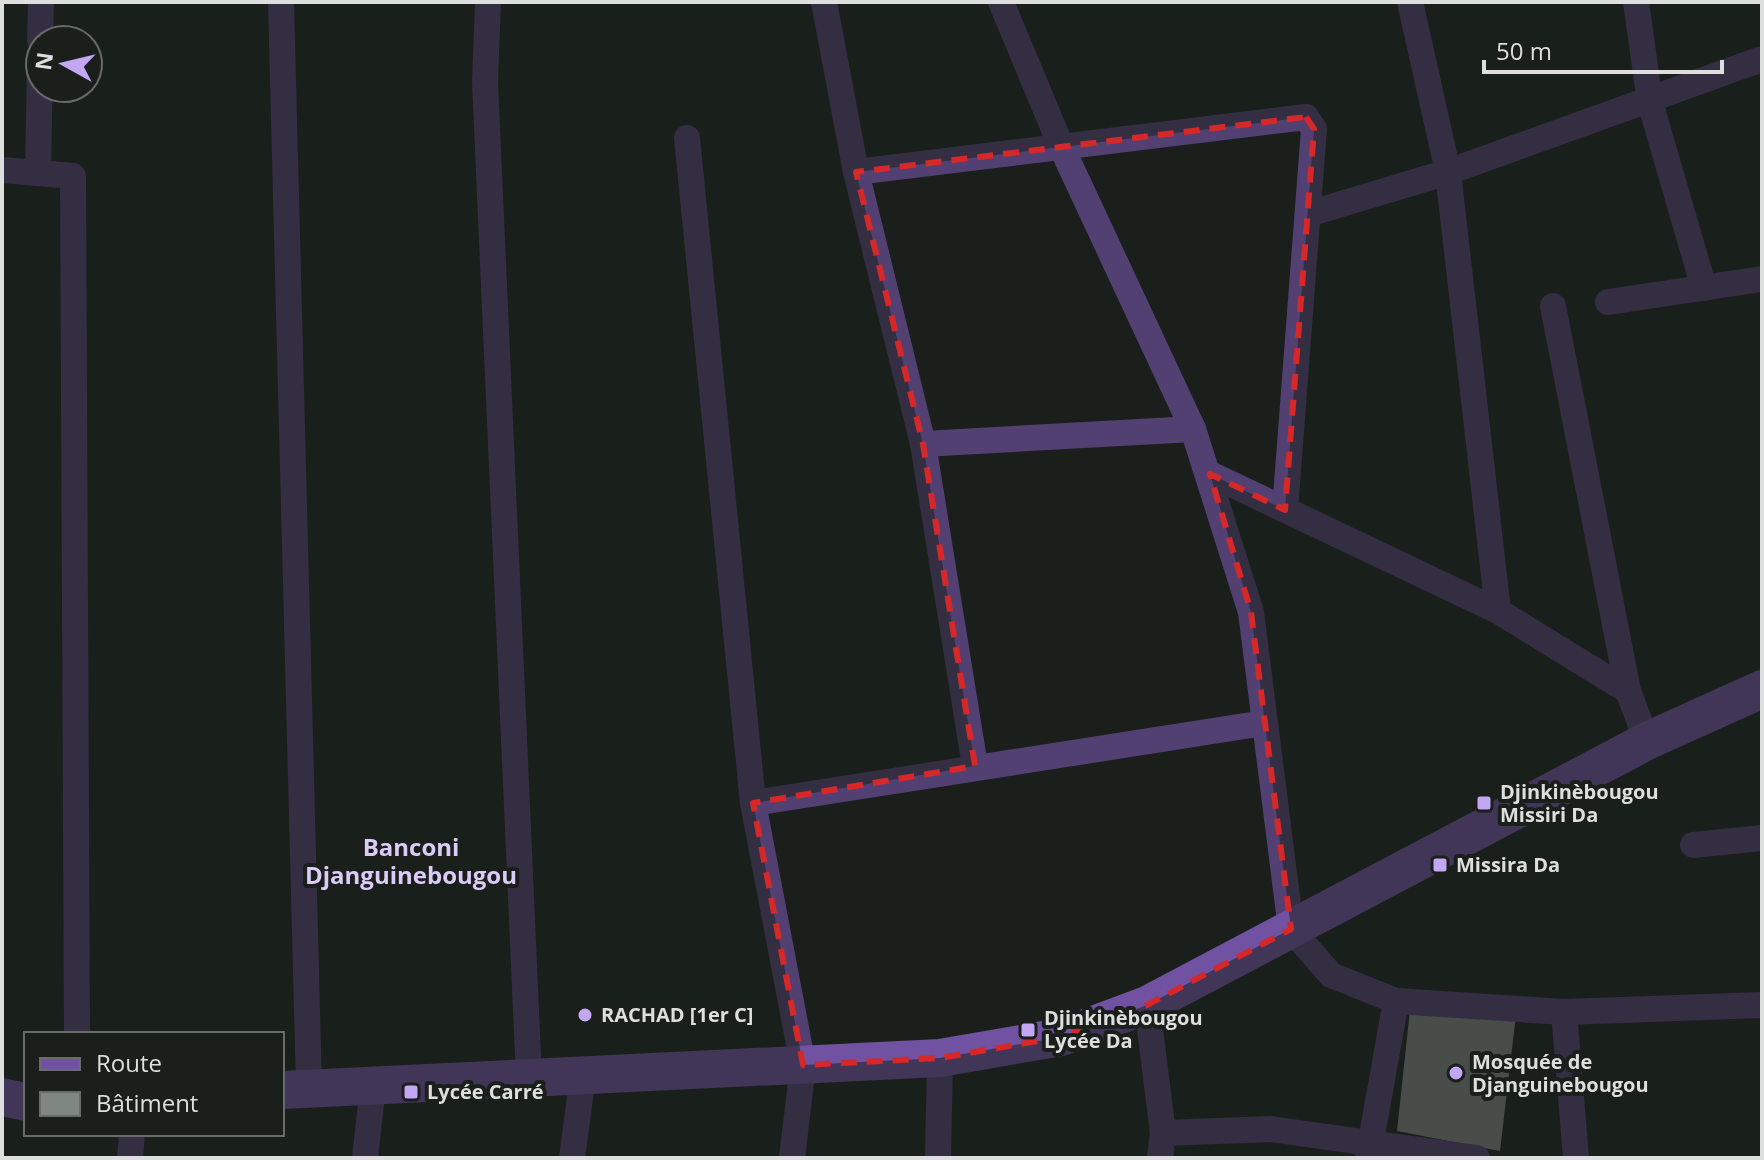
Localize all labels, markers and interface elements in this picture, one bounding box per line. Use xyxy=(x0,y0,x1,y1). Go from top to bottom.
north arrow xyxy=(24,24,104,104)
scale bar xyxy=(1484,24,1722,74)
text: 50 m xyxy=(1496,34,1552,67)
text: N xyxy=(27,50,59,72)
place label: Djinkinèbougou Missiri Da xyxy=(1500,778,1659,828)
marker: Djinkinèbougou Missiri Da xyxy=(1475,794,1493,812)
district label: Banconi Djanguinebougou xyxy=(305,830,517,891)
place label: Missira Da xyxy=(1456,851,1560,878)
marker: Missira Da xyxy=(1431,856,1449,874)
place label: RACHAD [1er C] xyxy=(601,1001,753,1028)
place label: Djinkinèbougou Lycée Da xyxy=(1044,1004,1203,1054)
marker: RACHAD [1er C] xyxy=(576,1006,594,1024)
marker: Djinkinèbougou Lycée Da xyxy=(1019,1021,1037,1039)
legend xyxy=(24,1032,284,1136)
text: Route xyxy=(96,1046,162,1079)
place label: Mosquée de Djanguinebougou xyxy=(1472,1048,1649,1098)
marker: Mosquée de Djanguinebougou xyxy=(1447,1064,1465,1082)
place label: Lycée Carré xyxy=(427,1078,544,1105)
marker: Lycée Carré xyxy=(402,1083,420,1101)
text: Bâtiment xyxy=(96,1086,198,1119)

